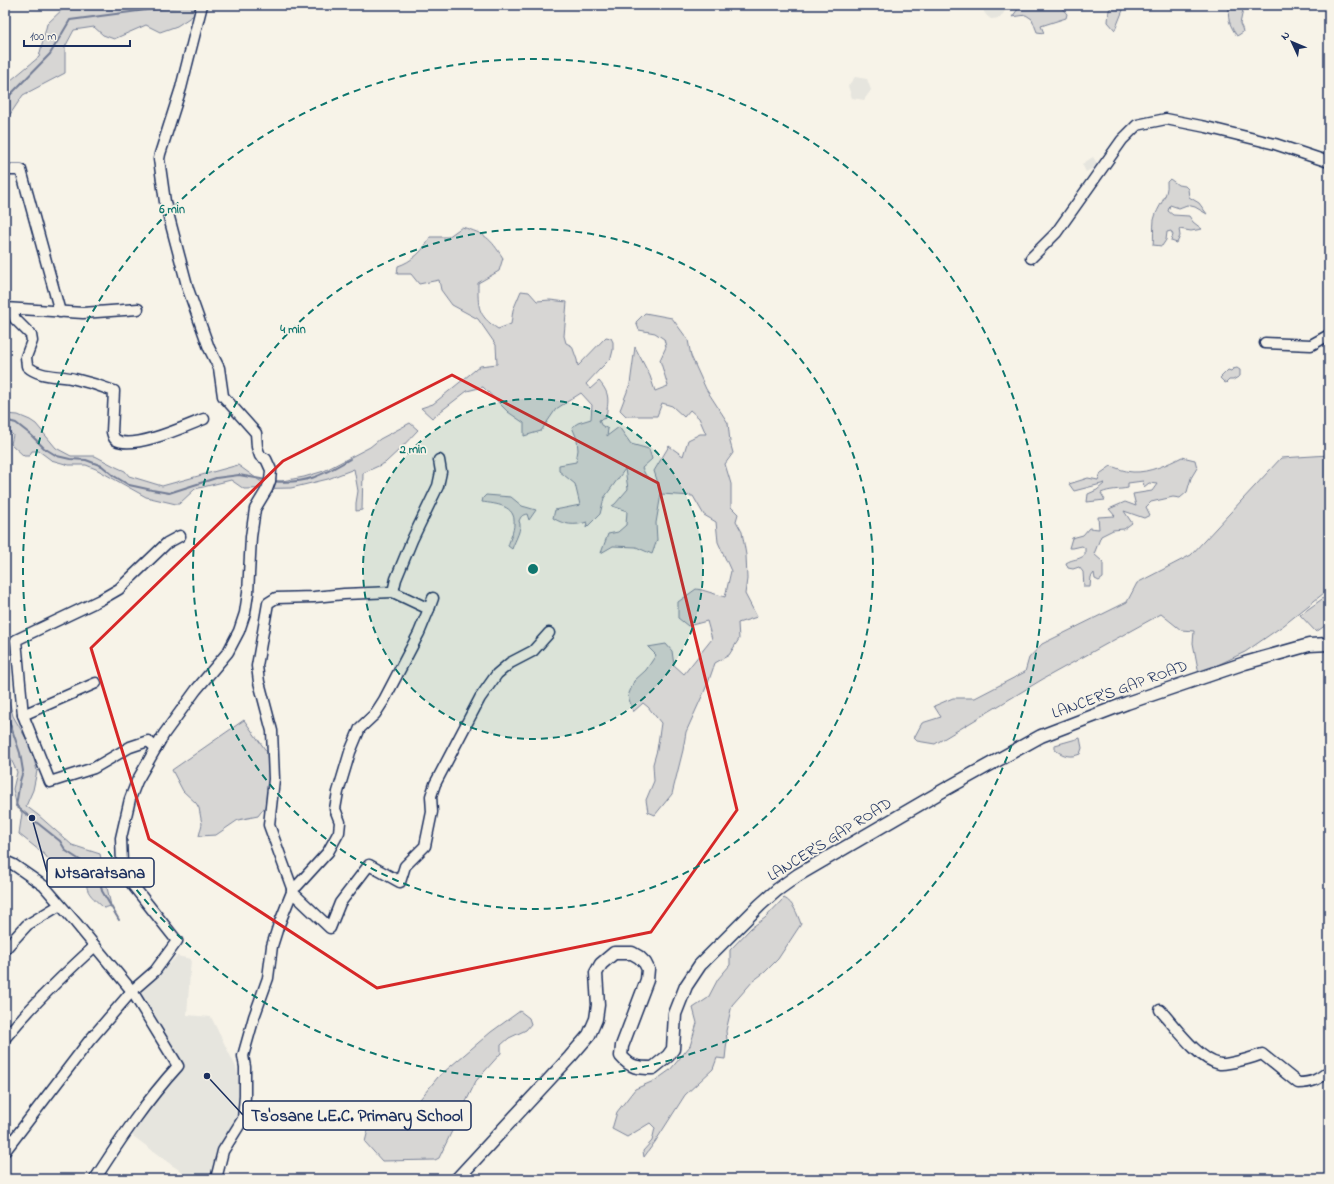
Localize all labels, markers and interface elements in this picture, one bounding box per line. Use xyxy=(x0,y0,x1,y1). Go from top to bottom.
scale bar xyxy=(24,22,130,48)
north arrow xyxy=(1272,22,1312,62)
text: 100 m xyxy=(30,28,57,46)
text: N xyxy=(1277,28,1294,44)
text: 6 min xyxy=(158,201,185,219)
text: 4 min xyxy=(279,321,306,339)
text: 2 min xyxy=(399,441,426,459)
centre of rings xyxy=(526,562,540,576)
street label: LANCER'S GAP ROAD xyxy=(1049,654,1191,726)
street label: LANCER'S GAP ROAD xyxy=(763,792,897,888)
callout: Ntsaratsana xyxy=(47,858,154,887)
text: Ntsaratsana xyxy=(55,861,145,886)
callout: Ts'osane L.E.C. Primary School xyxy=(243,1101,471,1130)
text: Ts'osane L.E.C. Primary School xyxy=(251,1104,463,1131)

